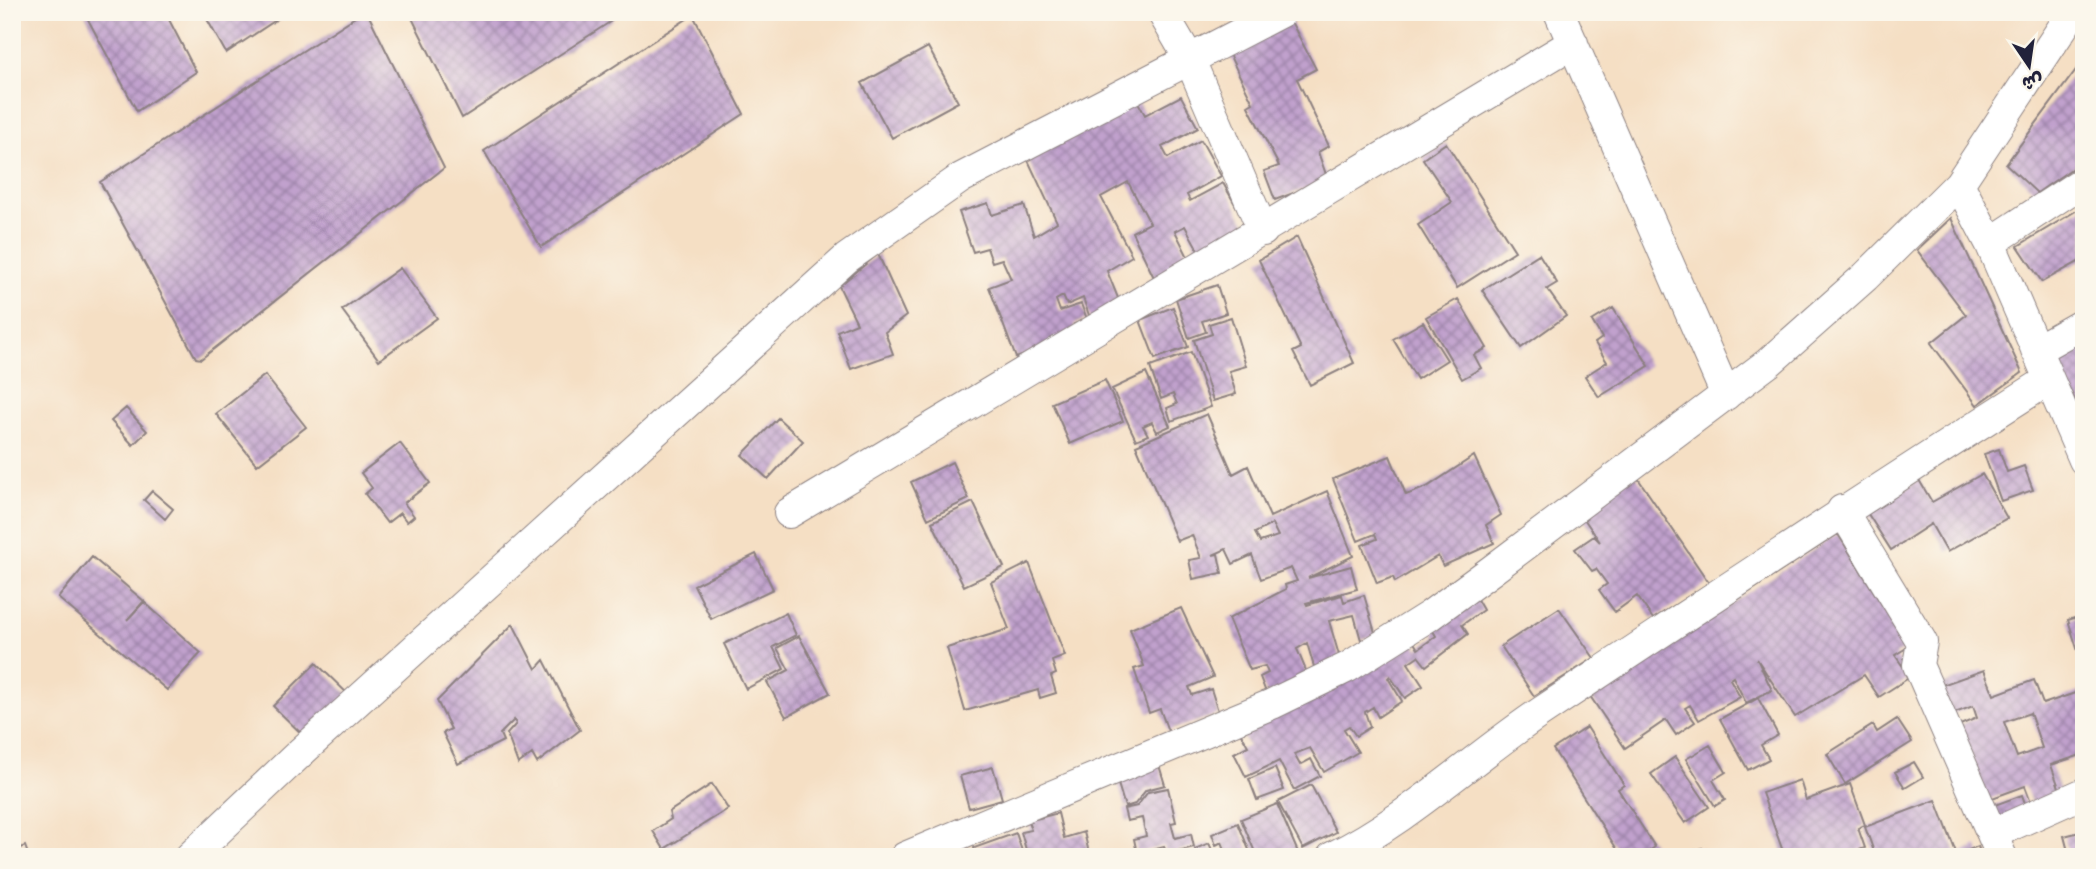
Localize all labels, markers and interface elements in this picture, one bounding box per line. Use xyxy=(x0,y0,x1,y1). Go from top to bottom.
north arrow xyxy=(1994,32,2064,102)
text: ش xyxy=(2020,68,2045,96)

